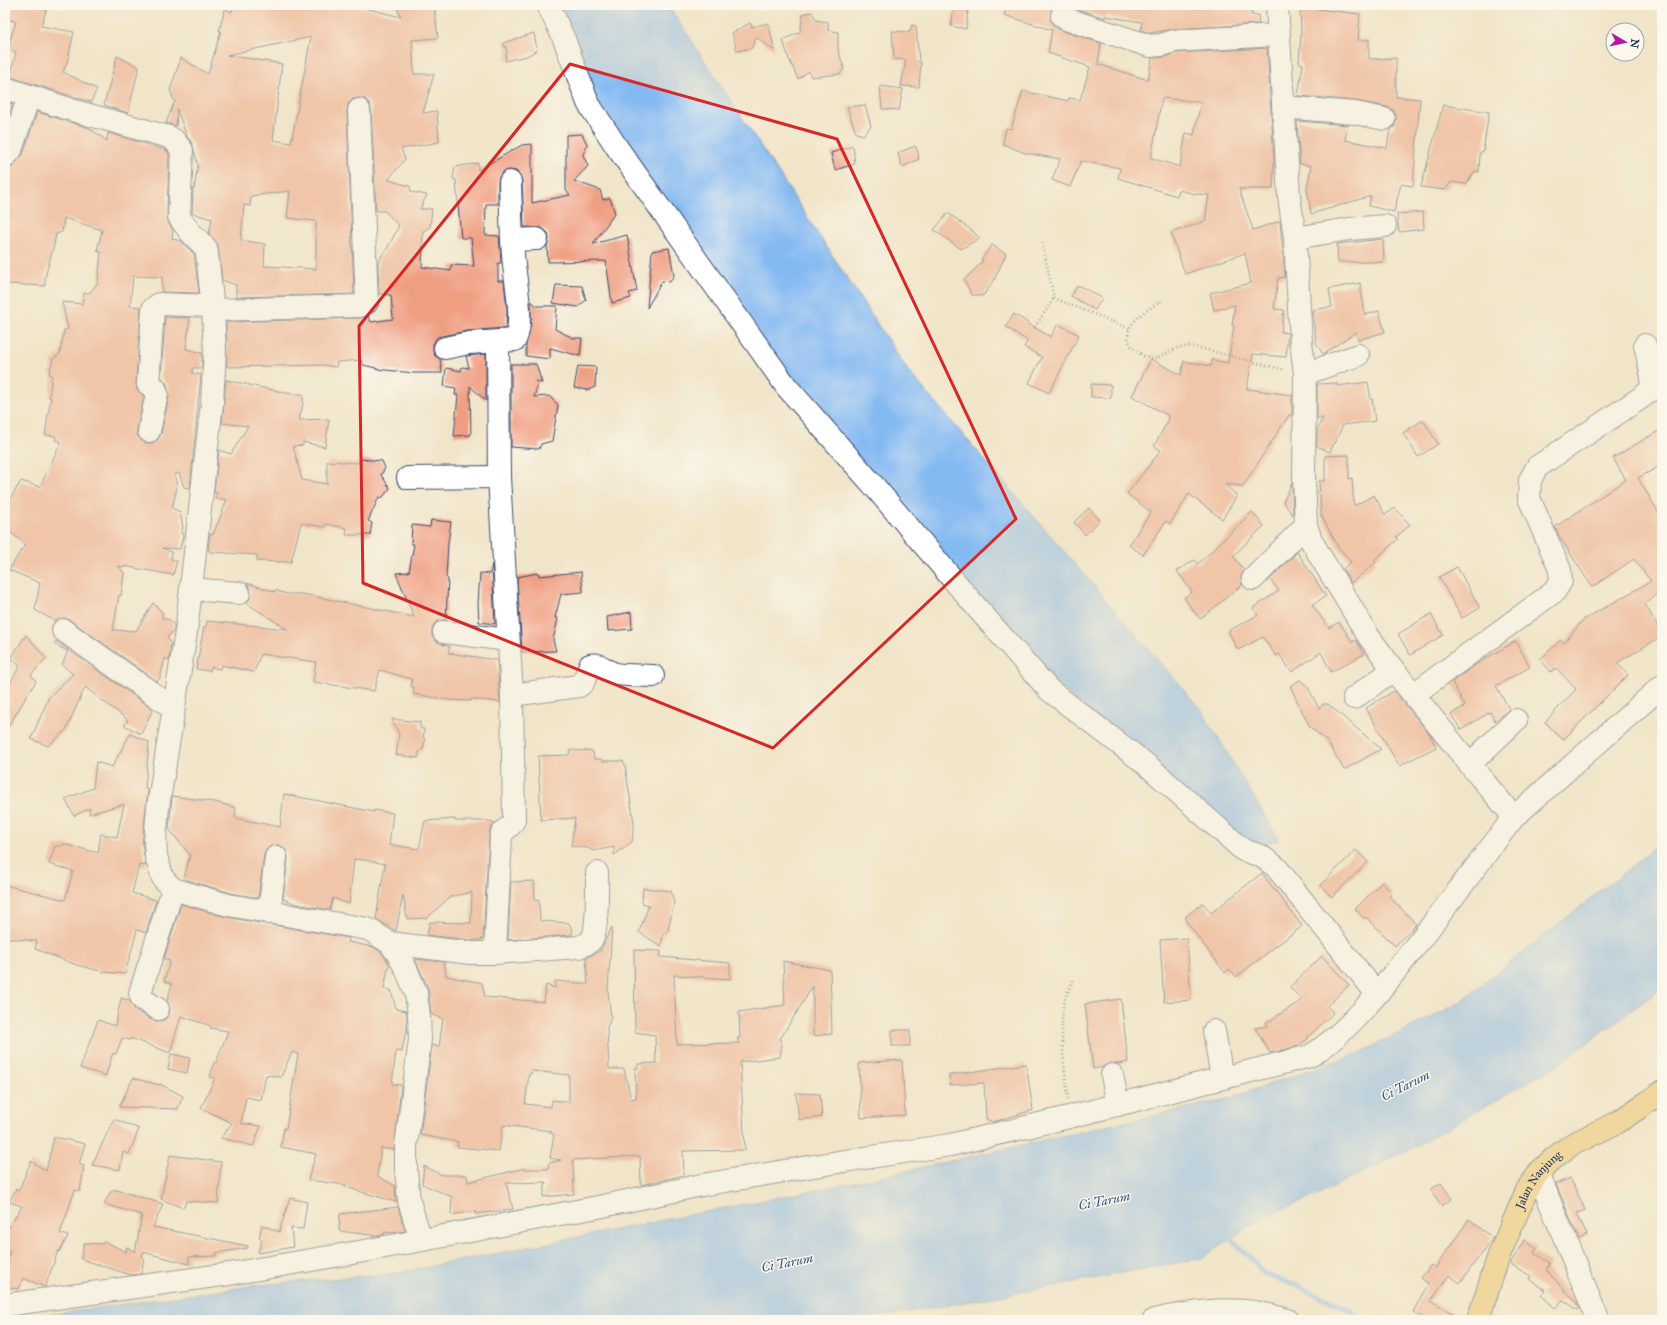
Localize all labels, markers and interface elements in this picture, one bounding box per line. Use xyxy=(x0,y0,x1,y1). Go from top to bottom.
north arrow xyxy=(1605,22,1645,62)
text: N xyxy=(1627,38,1642,50)
water label: Ci Tarum xyxy=(1378,1067,1433,1105)
street label: Jalan Nanjung xyxy=(1512,1147,1565,1213)
water label: Ci Tarum xyxy=(1077,1188,1132,1214)
water label: Ci Tarum xyxy=(760,1250,815,1276)

